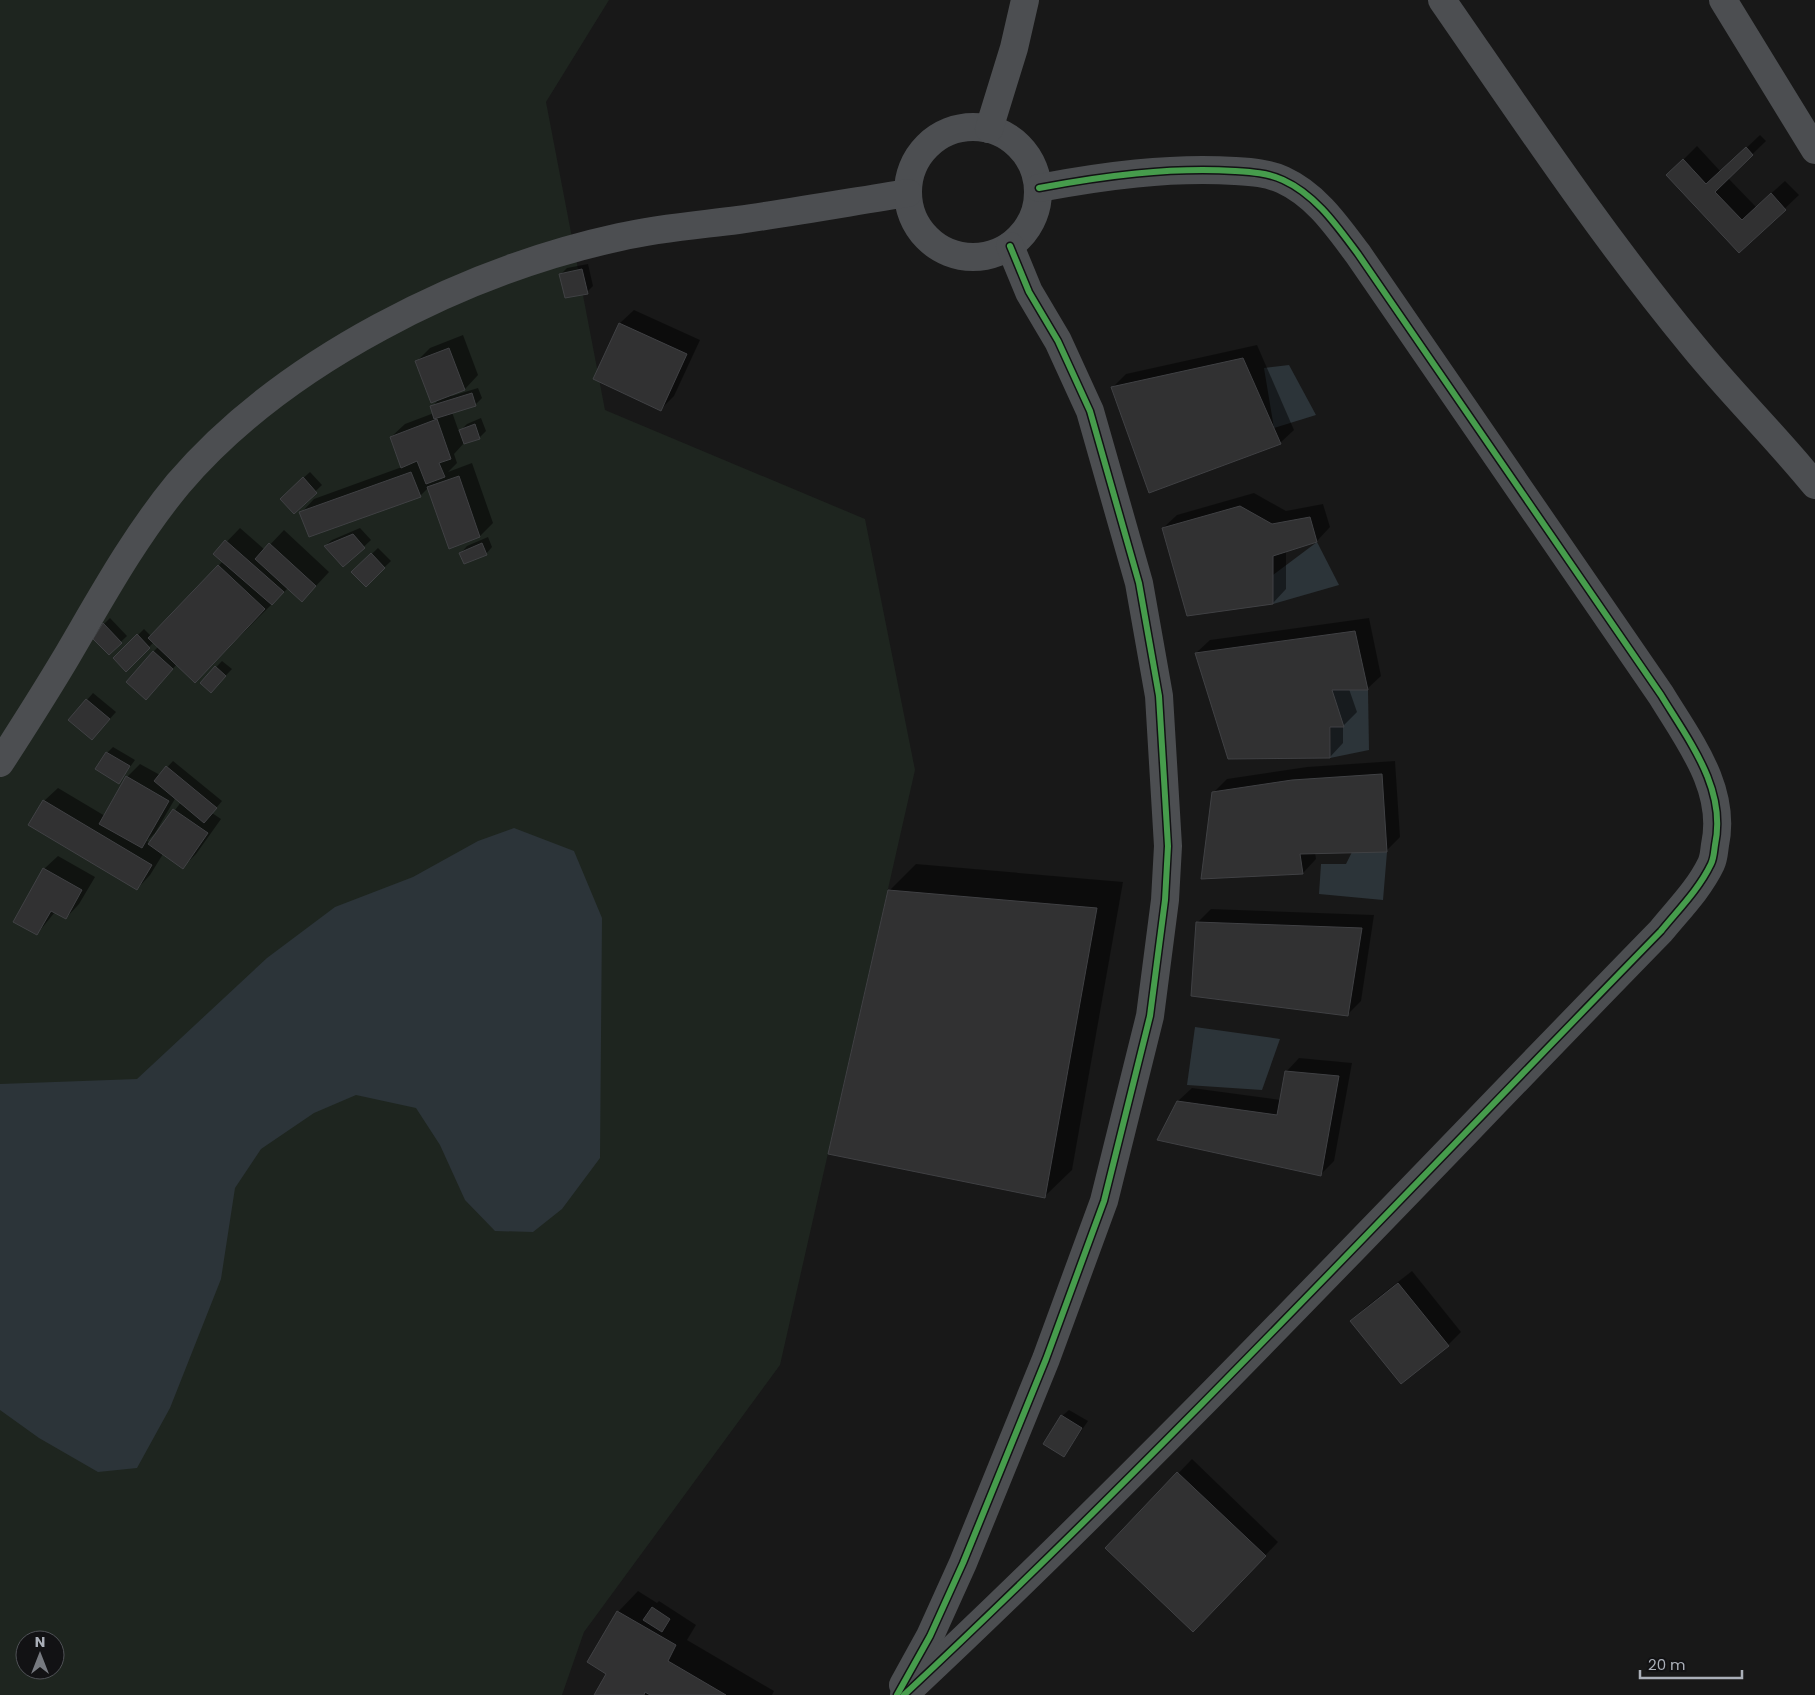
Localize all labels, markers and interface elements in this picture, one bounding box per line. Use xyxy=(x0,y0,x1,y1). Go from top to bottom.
north arrow xyxy=(15,1630,65,1680)
text: N xyxy=(35,1632,45,1652)
scale bar xyxy=(1640,1648,1742,1680)
text: 20 m xyxy=(1648,1654,1686,1675)

